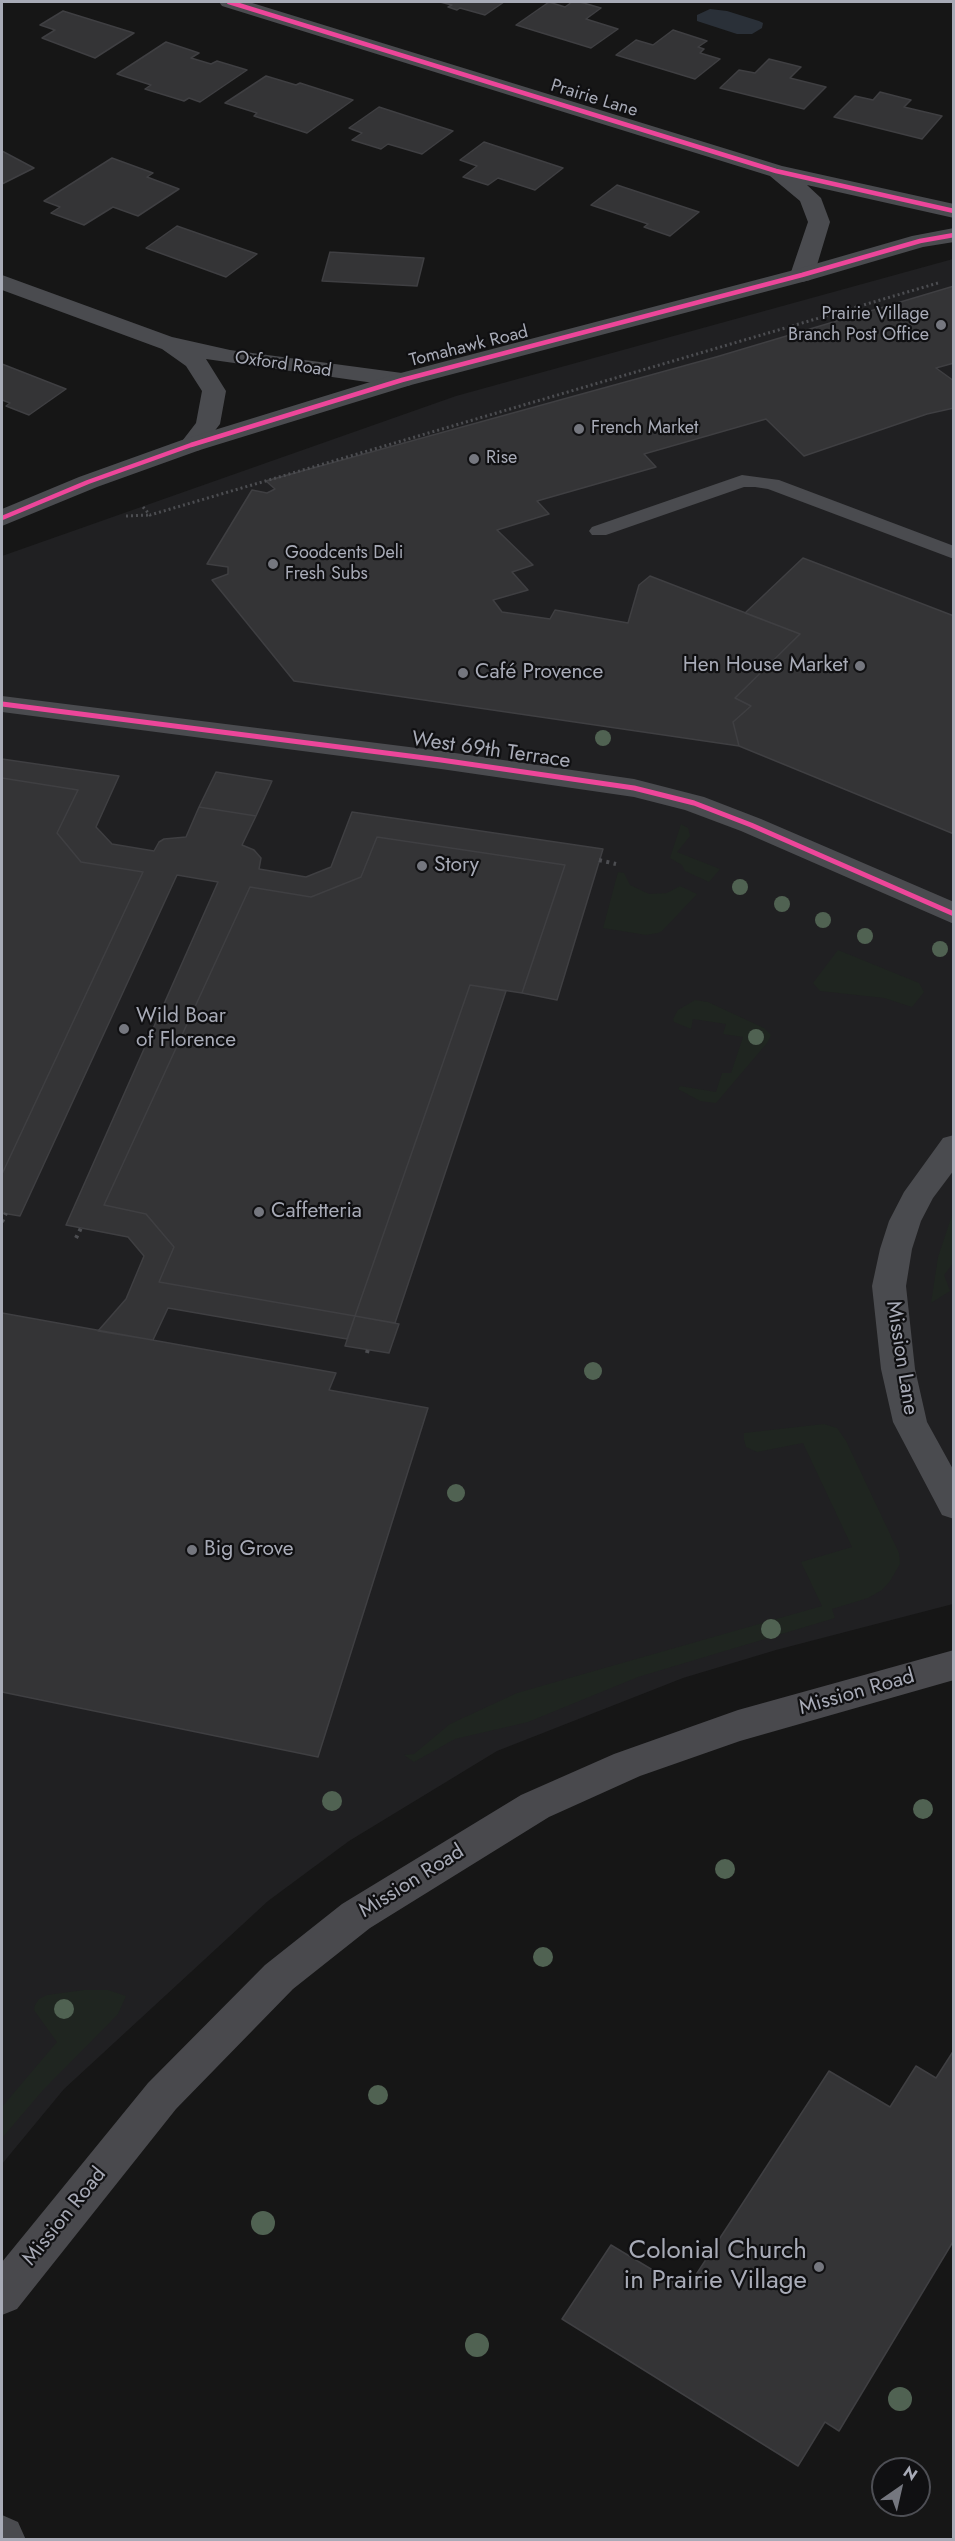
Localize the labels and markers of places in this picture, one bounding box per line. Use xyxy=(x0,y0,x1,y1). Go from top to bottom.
place label: Prairie Village Branch Post Office xyxy=(788,304,929,346)
marker: Prairie Village Branch Post Office xyxy=(934,318,948,332)
place label: French Market xyxy=(591,418,698,440)
marker: French Market xyxy=(572,422,586,436)
place label: Rise xyxy=(486,448,517,470)
marker: Rise xyxy=(467,452,481,466)
place label: Goodcents Deli Fresh Subs xyxy=(285,543,403,586)
marker: Goodcents Deli Fresh Subs xyxy=(266,557,280,571)
place label: Hen House Market xyxy=(683,653,848,679)
marker: Hen House Market xyxy=(853,659,867,673)
place label: Café Provence xyxy=(475,660,603,686)
marker: Café Provence xyxy=(456,666,470,680)
place label: Story xyxy=(434,853,479,879)
marker: Story xyxy=(415,859,429,873)
place label: Wild Boar of Florence xyxy=(136,1004,236,1054)
marker: Wild Boar of Florence xyxy=(117,1022,131,1036)
place label: Caffetteria xyxy=(271,1199,362,1225)
marker: Caffetteria xyxy=(252,1205,266,1219)
place label: Big Grove xyxy=(204,1537,294,1563)
marker: Big Grove xyxy=(185,1543,199,1557)
place label: Colonial Church in Prairie Village xyxy=(623,2236,807,2298)
marker: Colonial Church in Prairie Village xyxy=(812,2260,826,2274)

